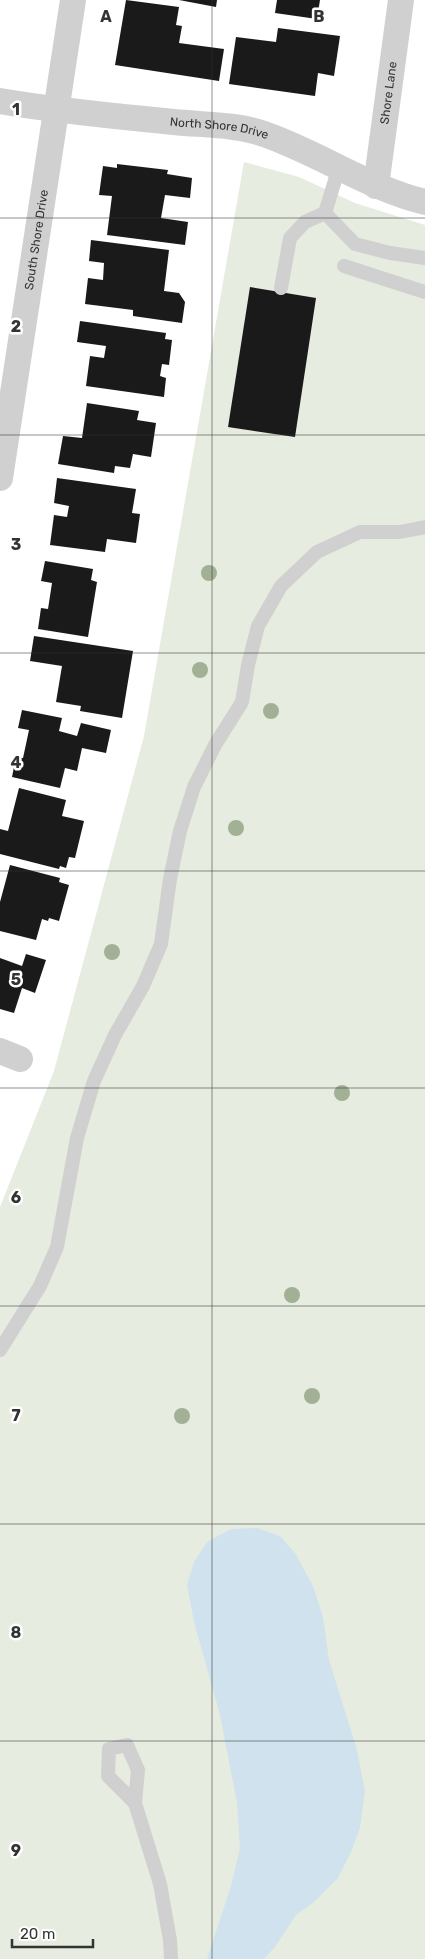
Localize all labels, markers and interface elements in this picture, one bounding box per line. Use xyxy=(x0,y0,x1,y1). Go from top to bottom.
text: A xyxy=(100,7,112,26)
text: B xyxy=(313,7,325,26)
street label: Shore Lane xyxy=(377,60,400,125)
text: 1 xyxy=(12,100,20,119)
street label: North Shore Drive xyxy=(169,115,271,142)
street label: South Shore Drive xyxy=(22,188,51,291)
text: 2 xyxy=(11,317,21,336)
text: 3 xyxy=(11,535,21,554)
text: 4 xyxy=(11,753,22,772)
text: 5 xyxy=(11,970,21,989)
text: 6 xyxy=(11,1188,21,1207)
text: 7 xyxy=(11,1406,21,1425)
text: 8 xyxy=(11,1623,22,1642)
text: 9 xyxy=(11,1841,21,1860)
scale bar xyxy=(12,1916,94,1948)
text: 20 m xyxy=(20,1925,55,1943)

